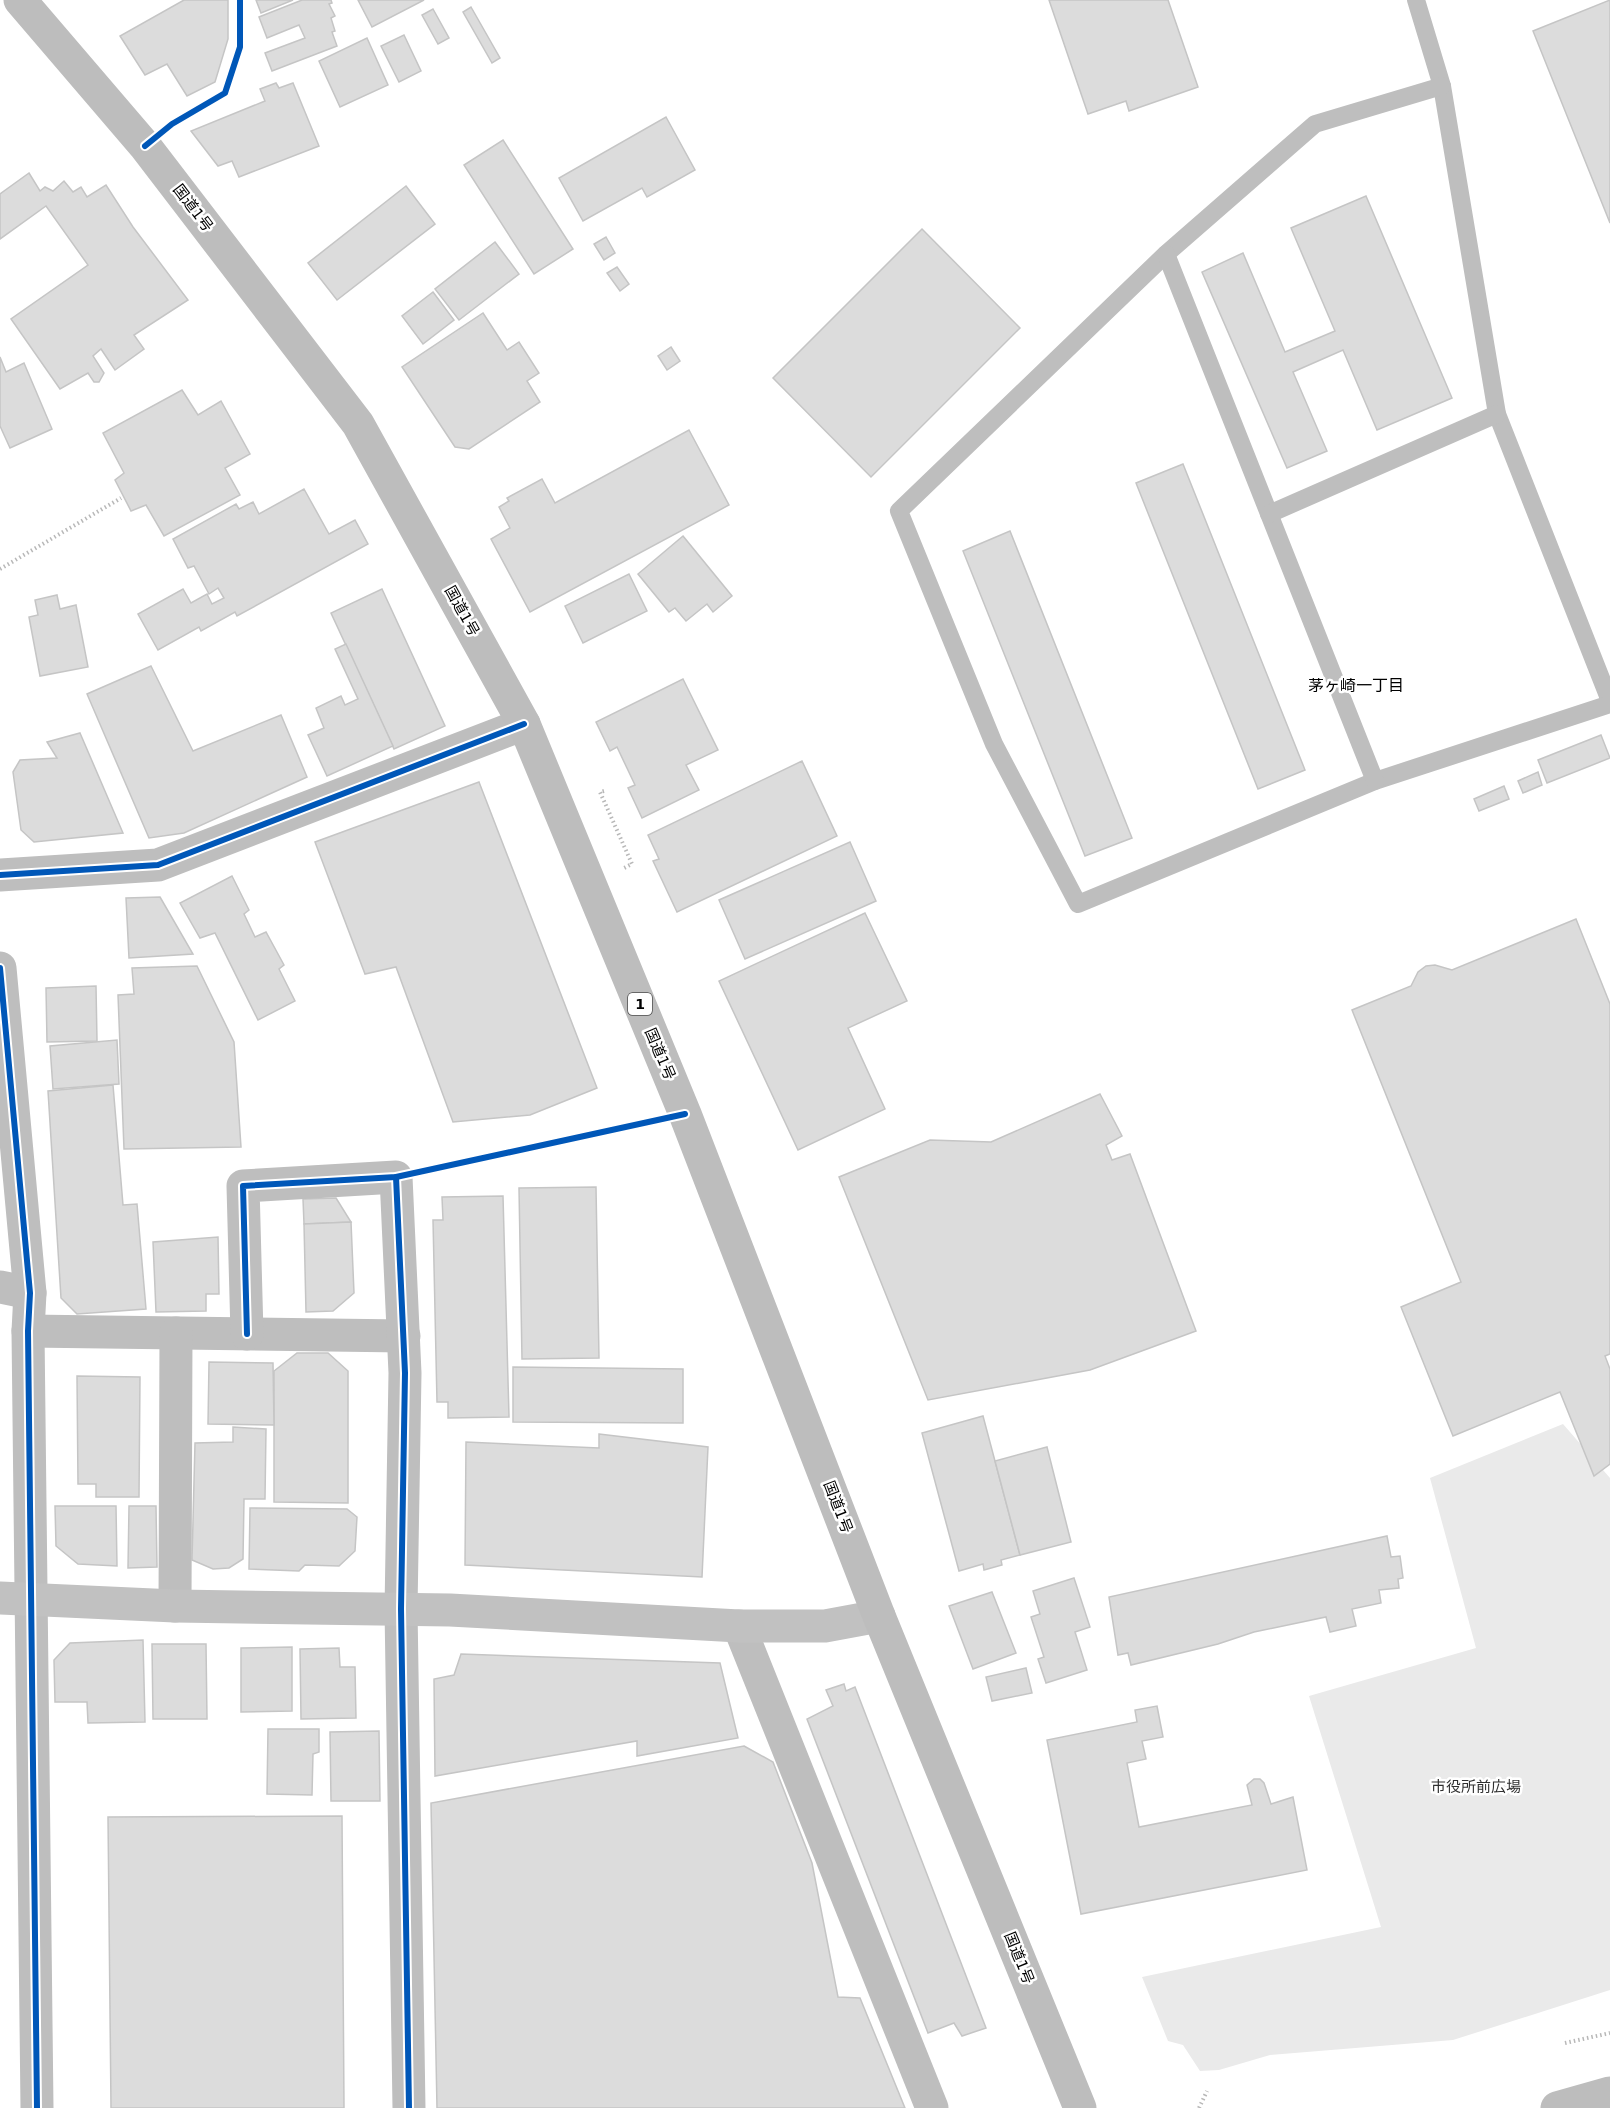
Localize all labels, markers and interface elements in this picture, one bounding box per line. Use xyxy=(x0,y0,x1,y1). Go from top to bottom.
street label: 国道1号 xyxy=(169,181,217,235)
street label: 国道1号 xyxy=(441,583,483,639)
district label: 茅ヶ崎一丁目 xyxy=(1308,676,1404,695)
road number: 1 xyxy=(628,993,652,1015)
street label: 国道1号 xyxy=(641,1025,679,1083)
street label: 国道1号 xyxy=(820,1478,856,1536)
park label: 市役所前広場 xyxy=(1431,1778,1521,1796)
street label: 国道1号 xyxy=(1000,1929,1038,1987)

